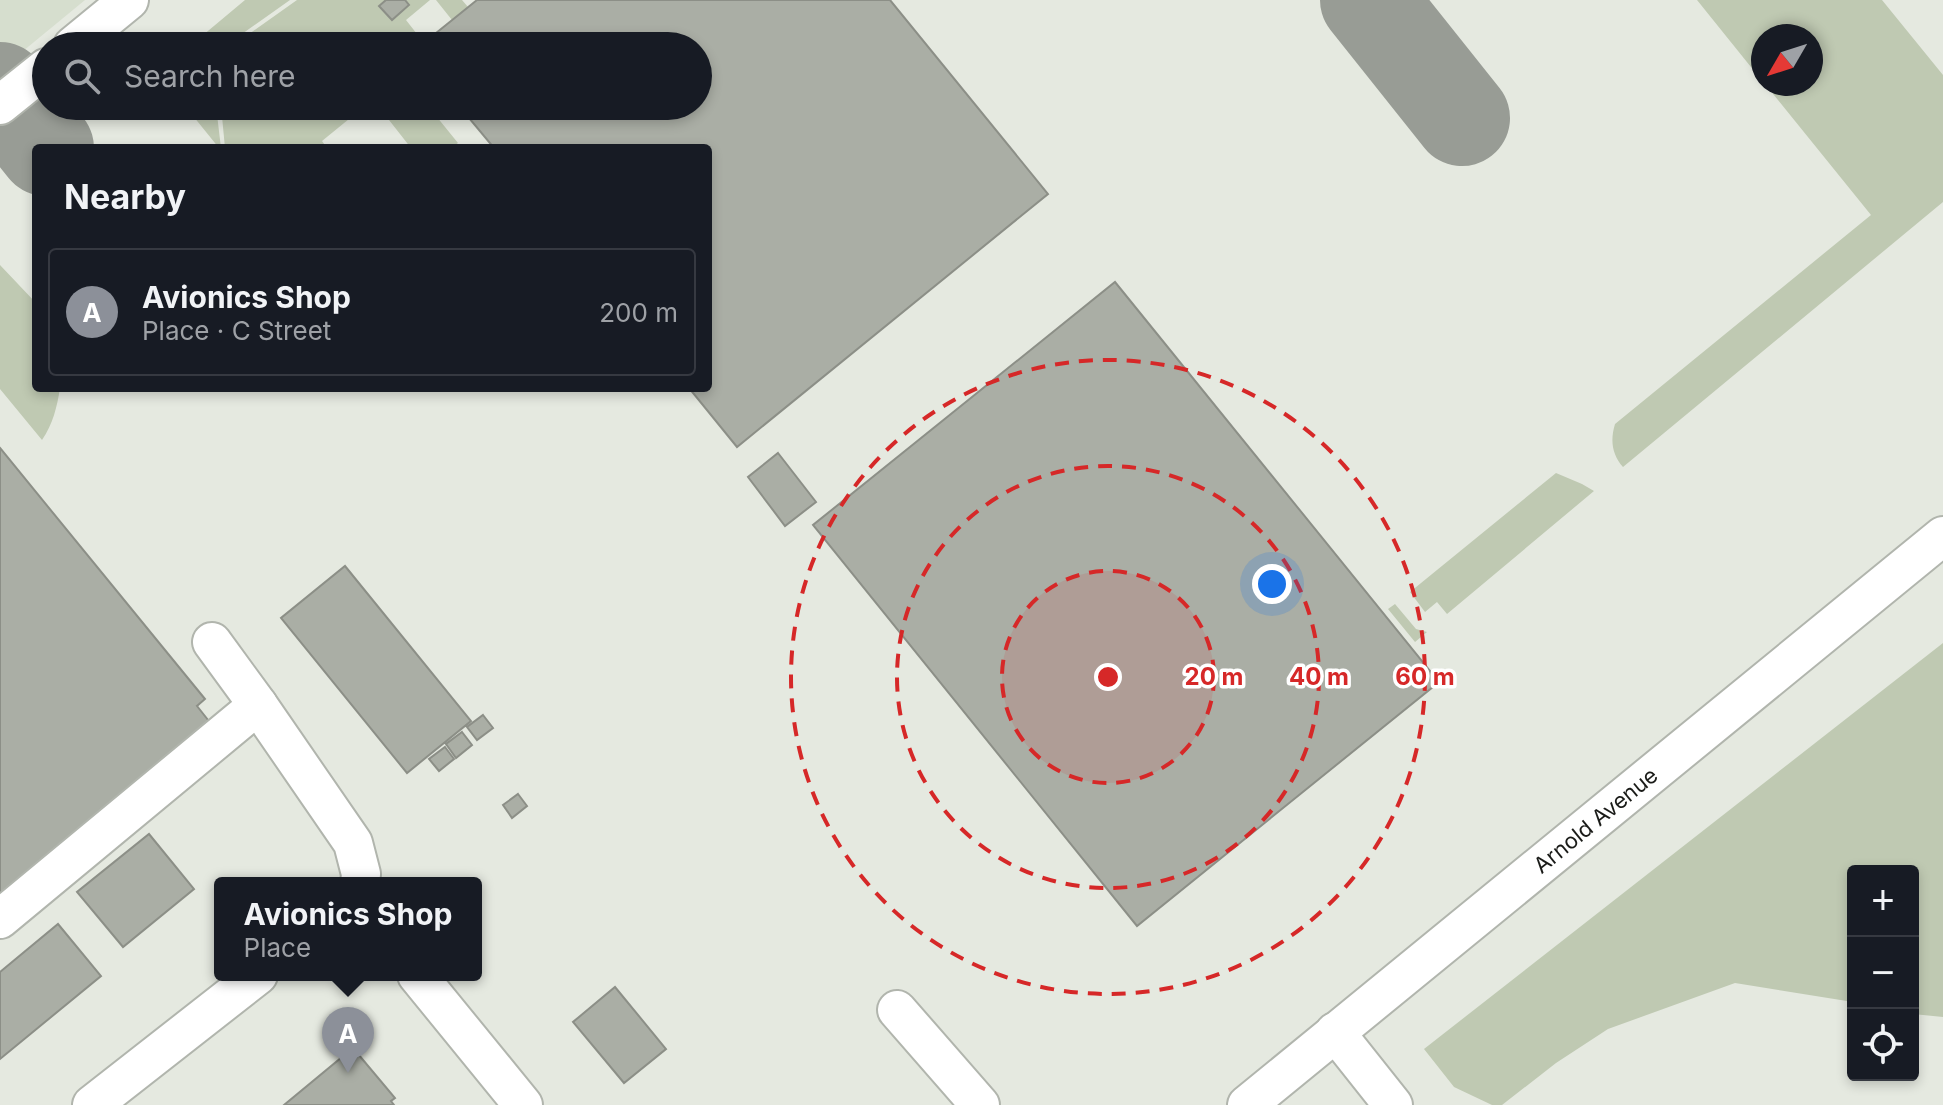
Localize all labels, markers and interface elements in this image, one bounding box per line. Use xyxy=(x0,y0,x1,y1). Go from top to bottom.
north arrow xyxy=(1751,24,1823,96)
search box xyxy=(32,32,712,120)
icon: search xyxy=(60,54,104,98)
text: Search here xyxy=(124,58,296,94)
text: Nearby xyxy=(64,176,186,217)
text: Avionics Shop xyxy=(142,279,351,315)
text: A xyxy=(82,297,102,328)
text: 200 m xyxy=(599,297,678,328)
text: Place · C Street xyxy=(142,315,331,346)
your location xyxy=(1252,564,1292,604)
text: 20 m xyxy=(1185,662,1243,691)
text: 40 m xyxy=(1289,662,1349,691)
text: 60 m xyxy=(1395,662,1455,691)
centre of rings xyxy=(1094,663,1122,691)
street label: Arnold Avenue xyxy=(1528,762,1663,878)
map controls xyxy=(1847,865,1919,1081)
button: + xyxy=(1847,865,1919,937)
popup xyxy=(214,877,482,981)
text: Avionics Shop xyxy=(244,896,452,932)
text: Place xyxy=(244,932,311,963)
button: − xyxy=(1847,937,1919,1009)
pin: A xyxy=(322,1007,374,1073)
button: locate xyxy=(1847,1009,1919,1081)

